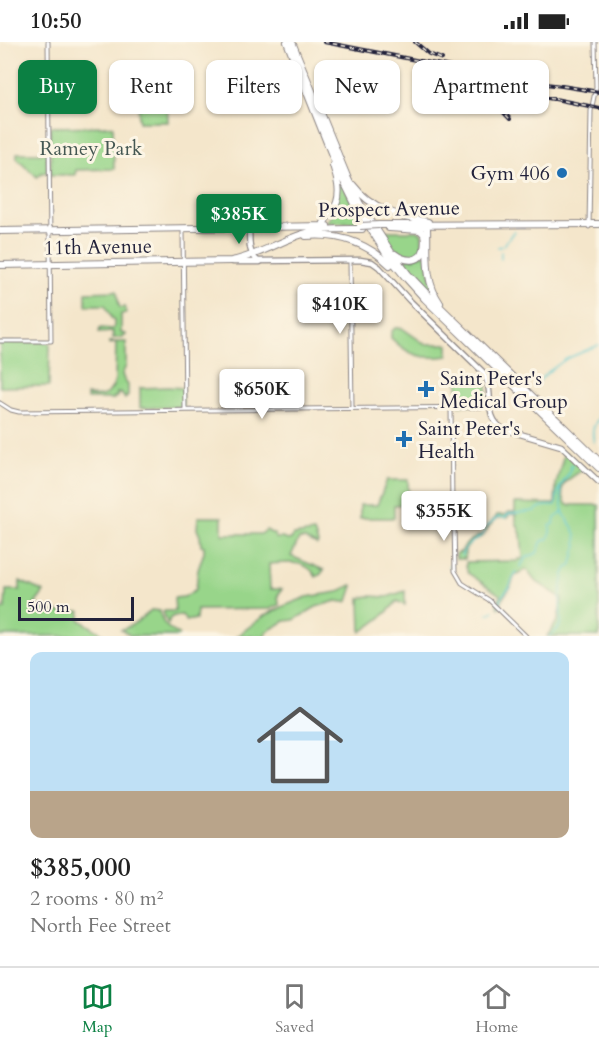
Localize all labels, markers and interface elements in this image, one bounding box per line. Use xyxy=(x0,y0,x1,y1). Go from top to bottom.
text: 10:50 xyxy=(30,6,81,36)
chip: Buy xyxy=(18,60,97,114)
chip: Rent xyxy=(109,60,194,114)
chip: Filters xyxy=(206,60,302,114)
chip: New xyxy=(314,60,400,114)
chip: Apartment xyxy=(412,60,549,114)
park label: Ramey Park xyxy=(40,135,143,162)
place label: Gym 406 xyxy=(471,160,550,187)
marker: Gym 406 xyxy=(555,166,569,180)
pin: $385K xyxy=(197,194,281,245)
street label: Prospect Avenue xyxy=(318,194,460,224)
text: $385K xyxy=(210,200,268,227)
street label: 11th Avenue xyxy=(44,233,152,261)
pin: $410K xyxy=(298,284,382,335)
text: $410K xyxy=(311,290,369,317)
place label: Saint Peter's Medical Group xyxy=(440,365,568,415)
pin: $650K xyxy=(220,369,304,420)
text: $650K xyxy=(233,375,291,402)
marker: Saint Peter's Medical Group xyxy=(417,380,435,398)
place label: Saint Peter's Health xyxy=(418,415,520,465)
marker: Saint Peter's Health xyxy=(395,430,413,448)
pin: $355K xyxy=(402,491,486,542)
text: $355K xyxy=(415,497,473,524)
scale bar xyxy=(18,594,134,622)
text: 500 m xyxy=(27,596,69,618)
icon: home xyxy=(246,691,354,799)
text: $385,000 xyxy=(30,850,131,885)
text: 2 rooms · 80 m² xyxy=(30,885,163,912)
text: North Fee Street xyxy=(30,912,171,939)
tab: Map xyxy=(81,980,114,1038)
tab: Saved xyxy=(275,980,314,1038)
tab: Home xyxy=(475,980,518,1038)

